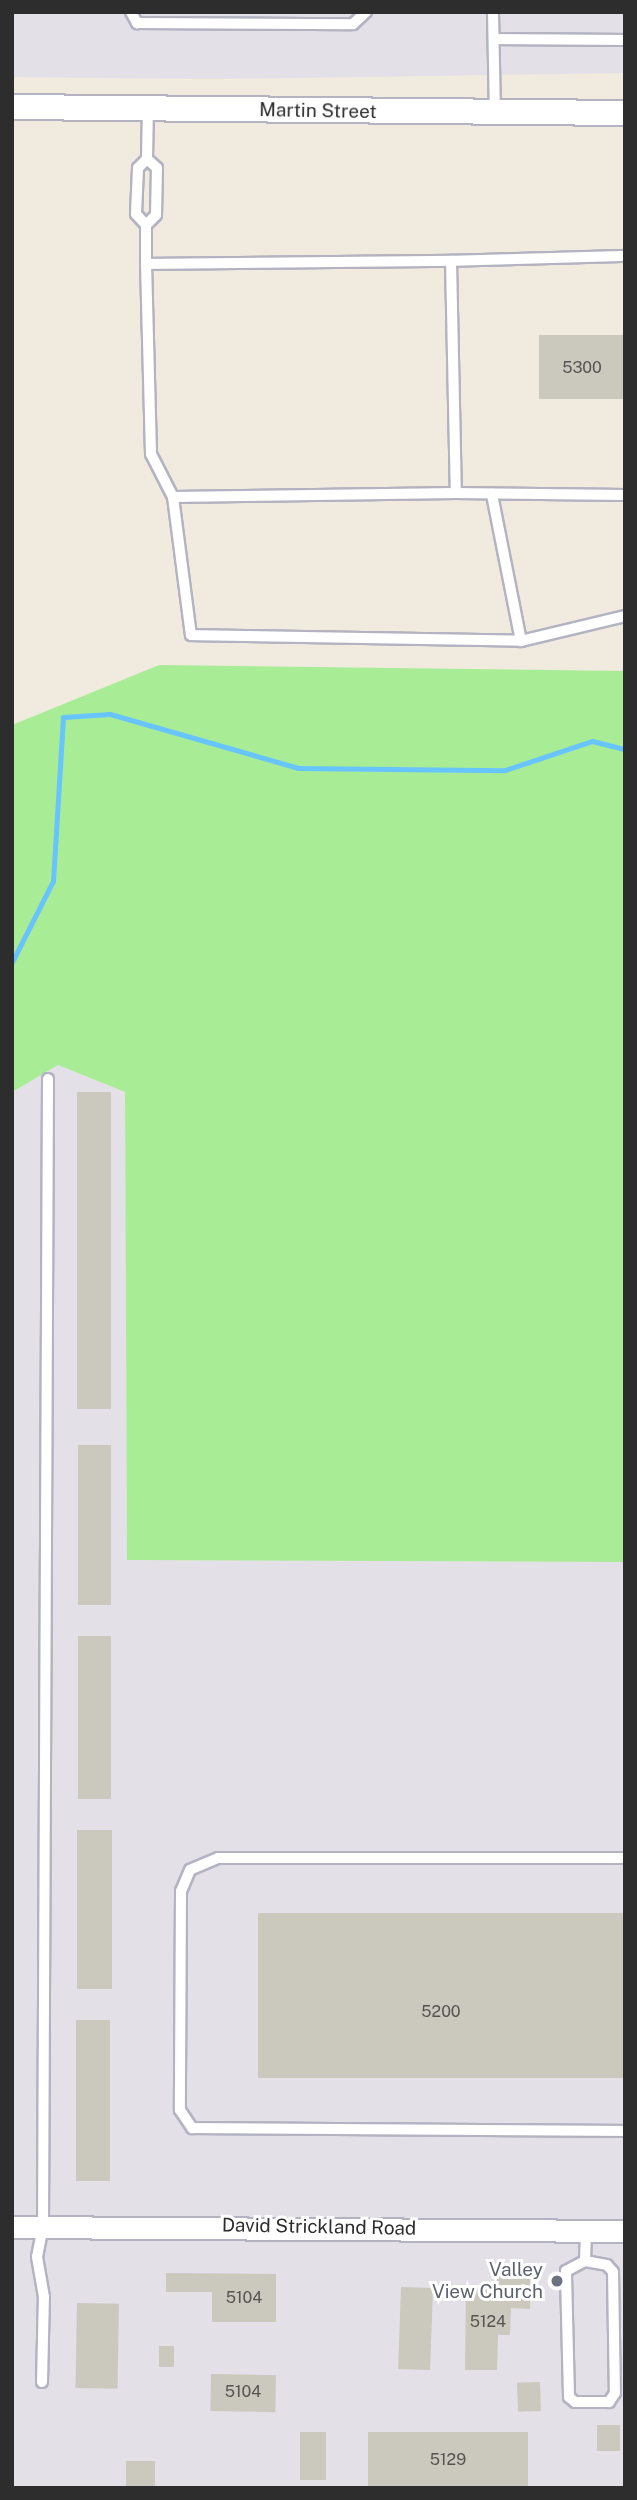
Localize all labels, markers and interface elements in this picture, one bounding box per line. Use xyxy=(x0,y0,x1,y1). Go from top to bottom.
street label: Martin Street xyxy=(259,99,377,123)
house number: 5300 xyxy=(562,358,602,378)
house number: 5200 xyxy=(421,2002,461,2022)
street label: David Strickland Road xyxy=(222,2214,416,2240)
place label: Valley View Church xyxy=(432,2259,543,2303)
marker: Valley View Church xyxy=(549,2273,565,2289)
house number: 5104 xyxy=(226,2288,262,2308)
house number: 5124 xyxy=(470,2312,506,2332)
house number: 5104 xyxy=(225,2382,261,2402)
house number: 5129 xyxy=(430,2450,466,2470)

